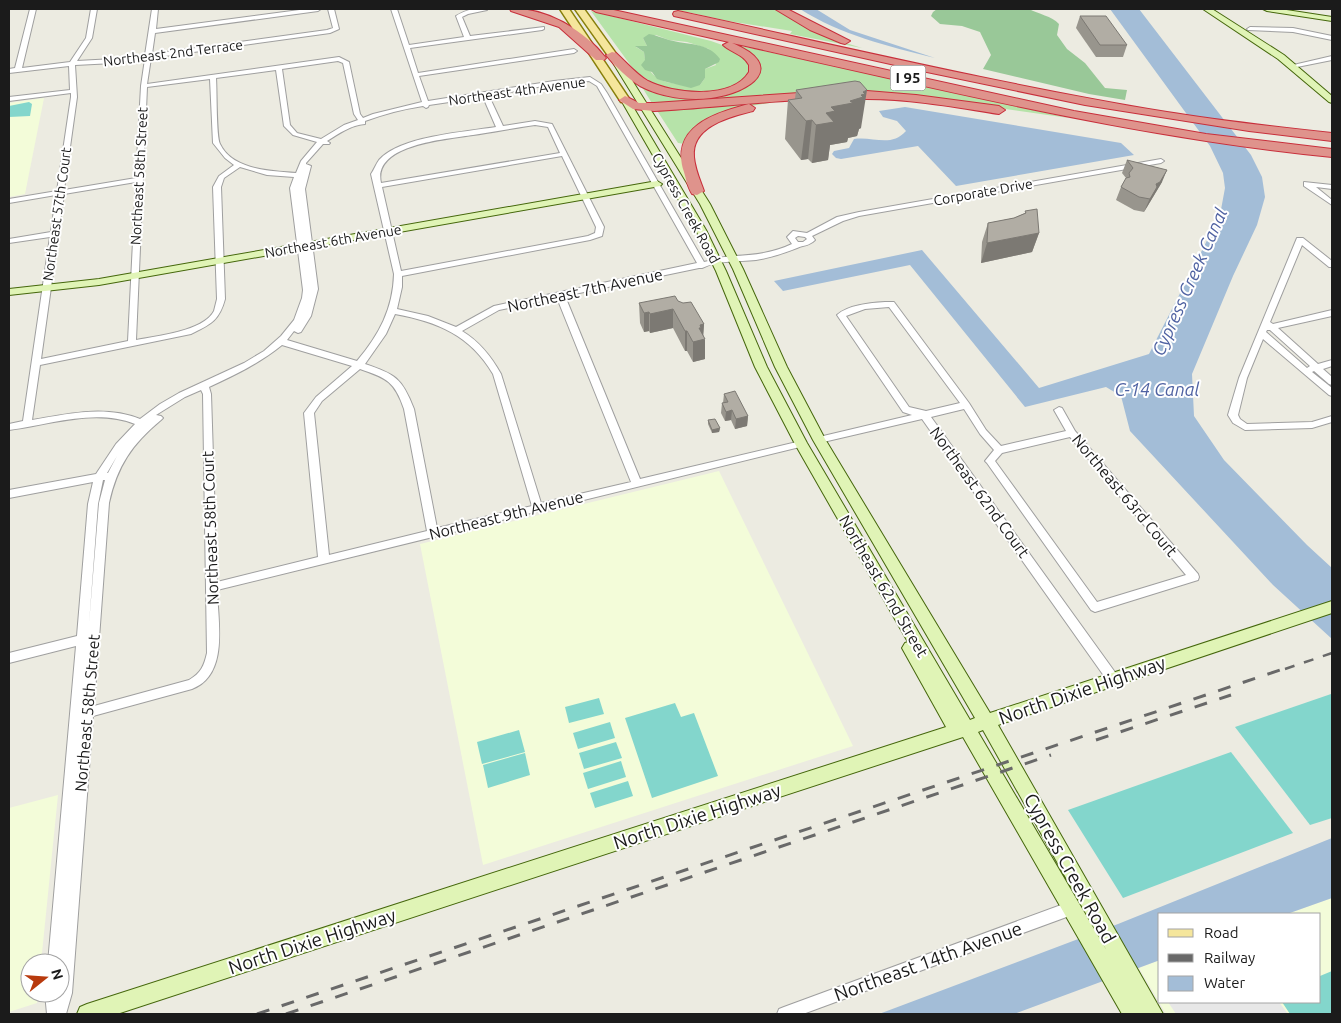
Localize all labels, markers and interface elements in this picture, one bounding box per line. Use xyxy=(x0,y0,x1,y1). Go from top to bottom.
street label: Northeast 2nd Terrace xyxy=(102,36,244,70)
road number: I 95 xyxy=(890,66,926,90)
street label: Northeast 4th Avenue xyxy=(447,73,587,109)
street label: Northeast 58th Street xyxy=(127,106,151,245)
street label: Northeast 57th Court xyxy=(40,146,74,282)
street label: Cypress Creek Road xyxy=(649,150,723,266)
street label: Corporate Drive xyxy=(932,175,1034,209)
water label: Cypress Creek Canal xyxy=(1148,205,1231,359)
street label: Northeast 6th Avenue xyxy=(263,221,403,261)
street label: Northeast 7th Avenue xyxy=(506,265,664,315)
water label: C-14 Canal xyxy=(1114,379,1200,399)
street label: Northeast 62nd Court xyxy=(927,423,1034,561)
street label: Northeast 63rd Court xyxy=(1069,430,1182,560)
street label: Northeast 58th Court xyxy=(198,450,222,605)
street label: Northeast 9th Avenue xyxy=(427,487,585,543)
street label: Northeast 62nd Street xyxy=(836,512,932,661)
street label: Northeast 58th Street xyxy=(71,633,103,793)
street label: North Dixie Highway xyxy=(996,651,1168,729)
street label: North Dixie Highway xyxy=(610,779,784,853)
street label: Cypress Creek Road xyxy=(1020,789,1120,947)
street label: North Dixie Highway xyxy=(225,904,399,978)
legend xyxy=(1158,913,1321,1003)
street label: Northeast 14th Avenue xyxy=(831,917,1025,1005)
text: Road xyxy=(1204,924,1239,941)
text: Railway xyxy=(1204,949,1255,966)
north arrow xyxy=(20,953,70,1003)
text: N xyxy=(48,967,67,982)
text: Water xyxy=(1204,974,1245,991)

